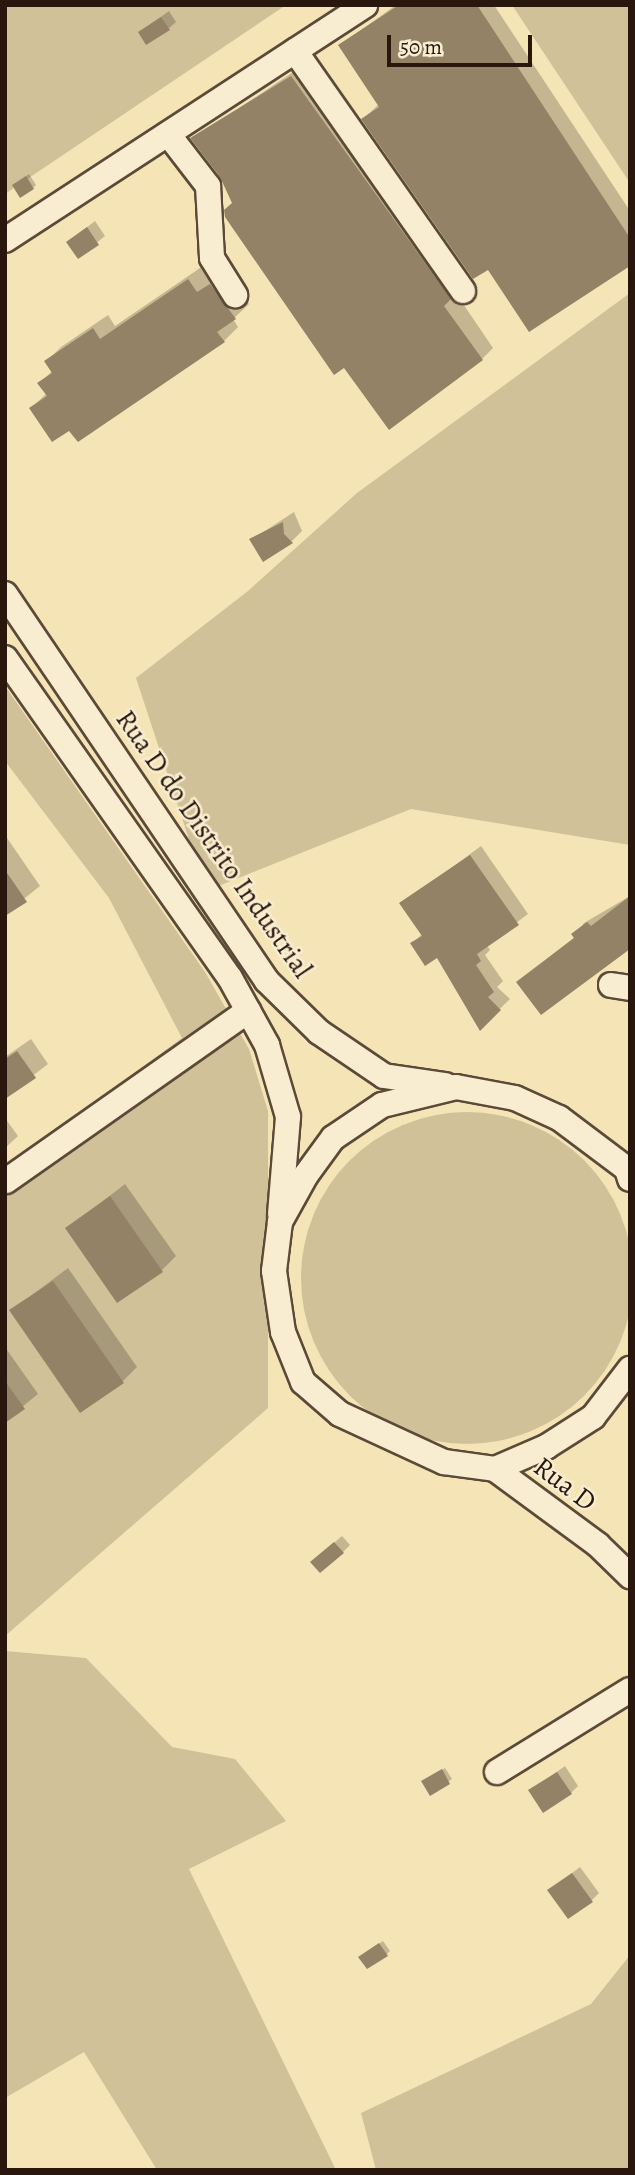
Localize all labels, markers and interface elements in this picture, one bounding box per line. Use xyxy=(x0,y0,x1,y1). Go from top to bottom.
scale bar xyxy=(390,21,535,65)
text: 50 m xyxy=(400,33,442,61)
street label: Rua D do Distrito Industrial xyxy=(109,703,319,985)
street label: Rua D xyxy=(527,1450,603,1518)

